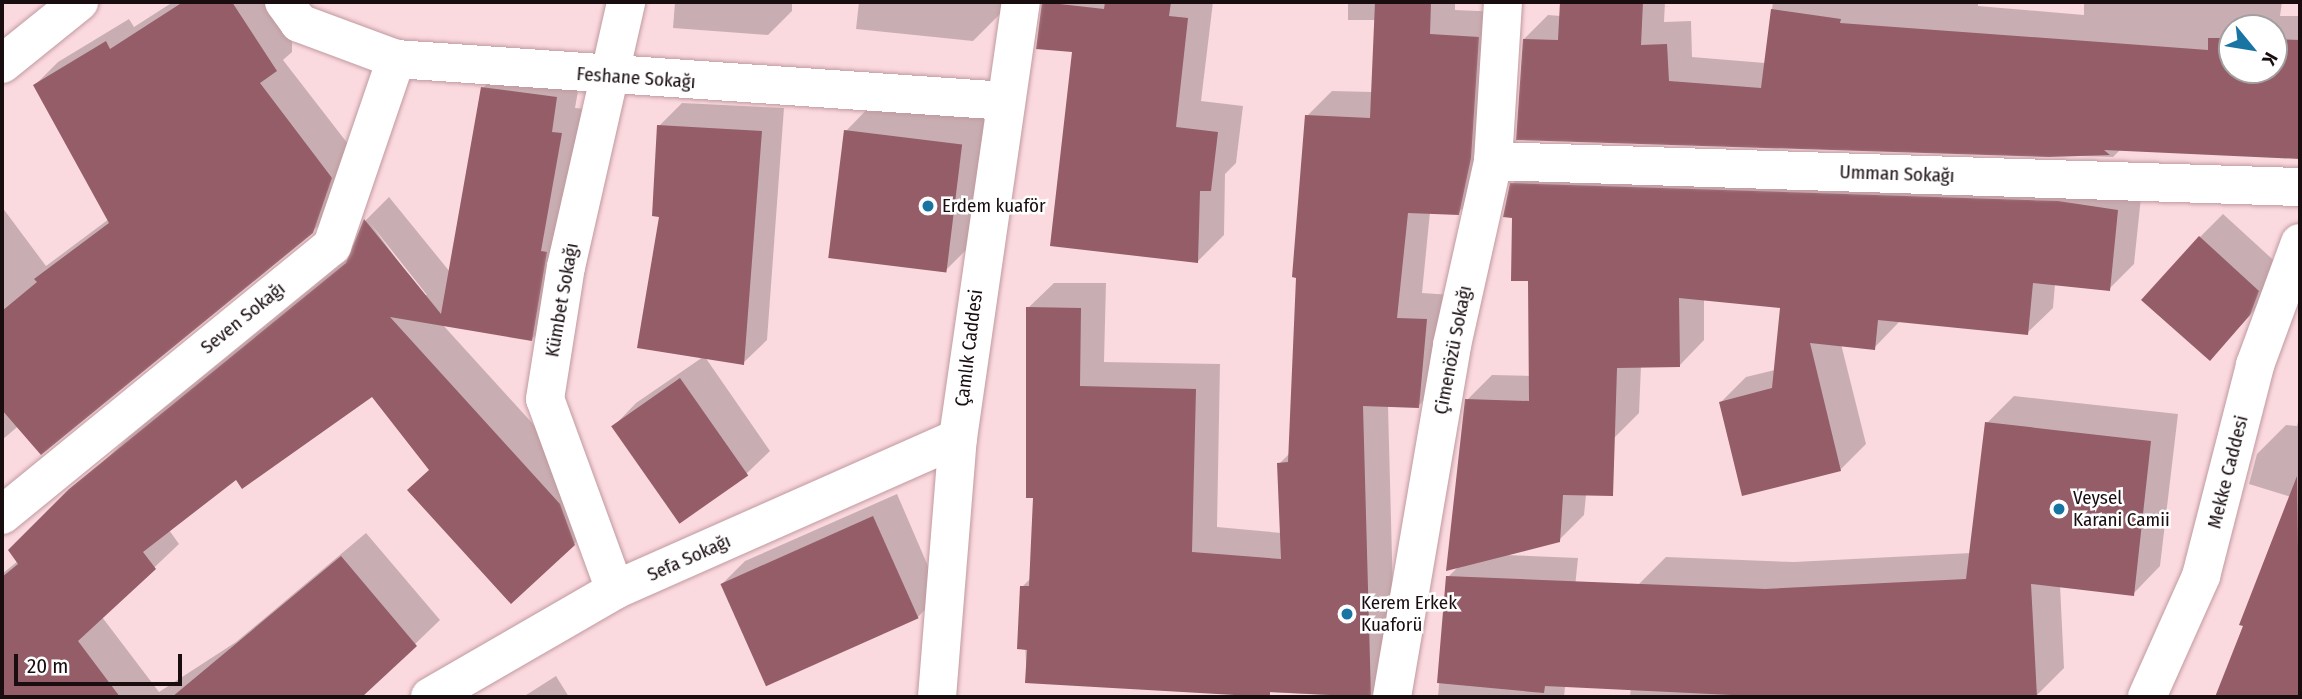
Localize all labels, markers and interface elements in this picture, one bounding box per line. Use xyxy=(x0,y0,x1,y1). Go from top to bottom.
north arrow xyxy=(2218,14,2288,84)
text: K xyxy=(2257,48,2283,69)
street label: Feshane Sokağı xyxy=(576,62,696,94)
street label: Umman Sokağı xyxy=(1839,161,1955,187)
place label: Erdem kuaför xyxy=(942,195,1046,217)
marker: Erdem kuaför xyxy=(920,198,936,214)
street label: Kümbet Sokağı xyxy=(541,241,583,359)
street label: Seven Sokağı xyxy=(196,277,290,359)
street label: Çimenözü Sokağı xyxy=(1429,284,1477,416)
street label: Çamlık Caddesi xyxy=(950,288,988,408)
street label: Mekke Caddesi xyxy=(2203,413,2253,531)
place label: Veysel Karani Camii xyxy=(2073,487,2170,531)
marker: Veysel Karani Camii xyxy=(2051,501,2067,517)
street label: Sefa Sokağı xyxy=(644,530,734,586)
place label: Kerem Erkek Kuaforü xyxy=(1361,592,1457,636)
marker: Kerem Erkek Kuaforü xyxy=(1339,606,1355,622)
scale bar xyxy=(18,640,186,684)
text: 20 m xyxy=(27,653,68,679)

